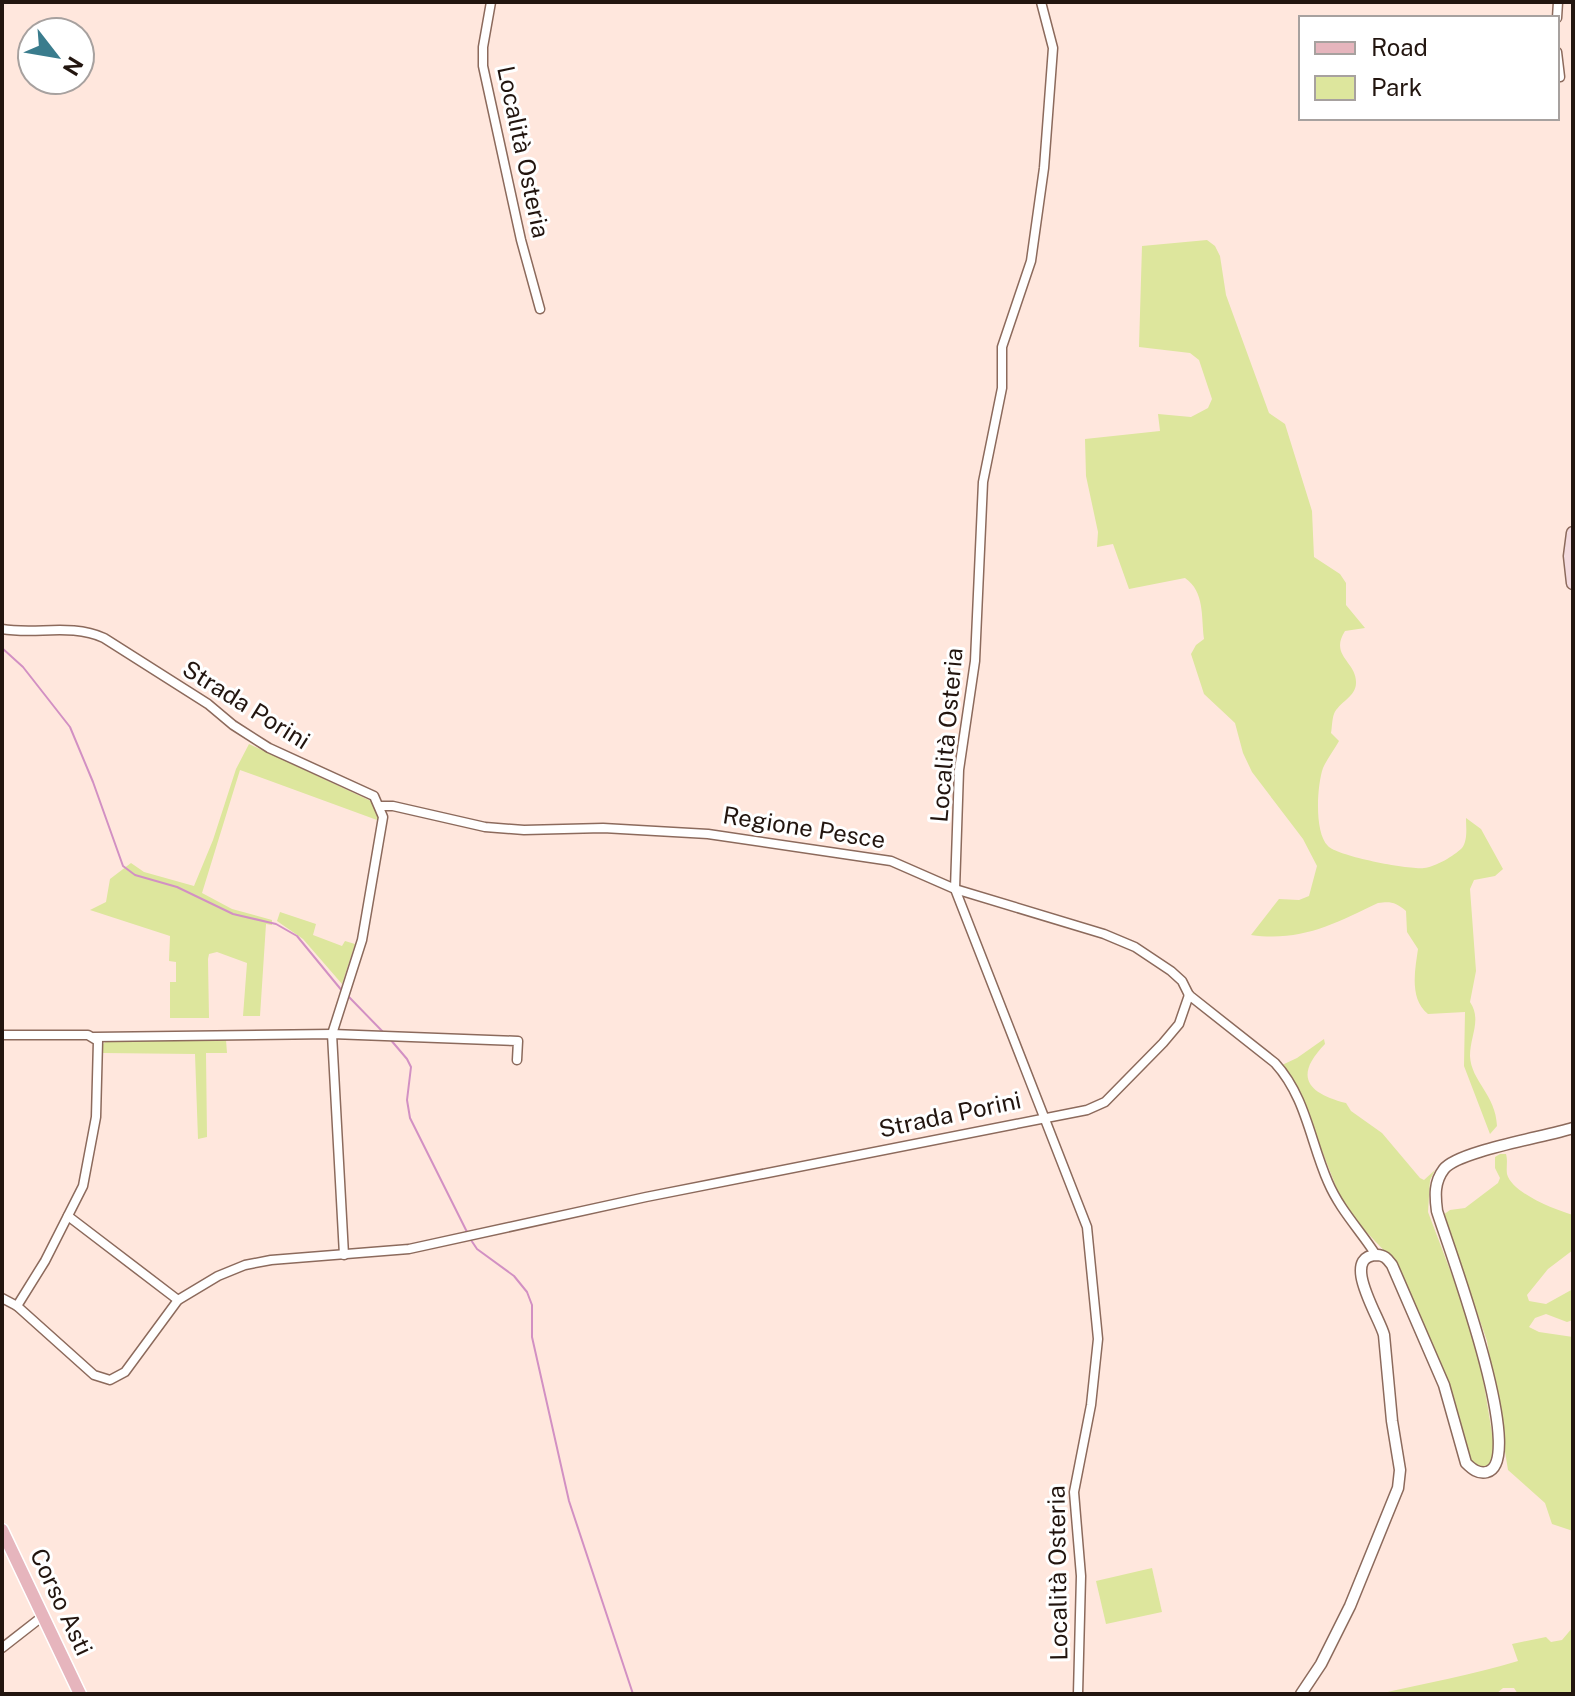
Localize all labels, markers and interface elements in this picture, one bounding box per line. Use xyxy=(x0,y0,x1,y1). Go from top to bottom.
north arrow xyxy=(16,16,96,96)
legend xyxy=(1299,16,1559,120)
text: Road xyxy=(1371,33,1428,61)
text: N xyxy=(58,52,89,80)
street label: Località Osteria xyxy=(492,63,556,240)
text: Park xyxy=(1371,73,1422,101)
street label: Località Osteria xyxy=(924,646,968,823)
street label: Strada Porini xyxy=(178,654,315,754)
street label: Regione Pesce xyxy=(721,800,887,854)
street label: Strada Porini xyxy=(876,1085,1023,1143)
street label: Località Osteria xyxy=(1041,1485,1073,1661)
street label: Corso Asti xyxy=(25,1544,99,1659)

